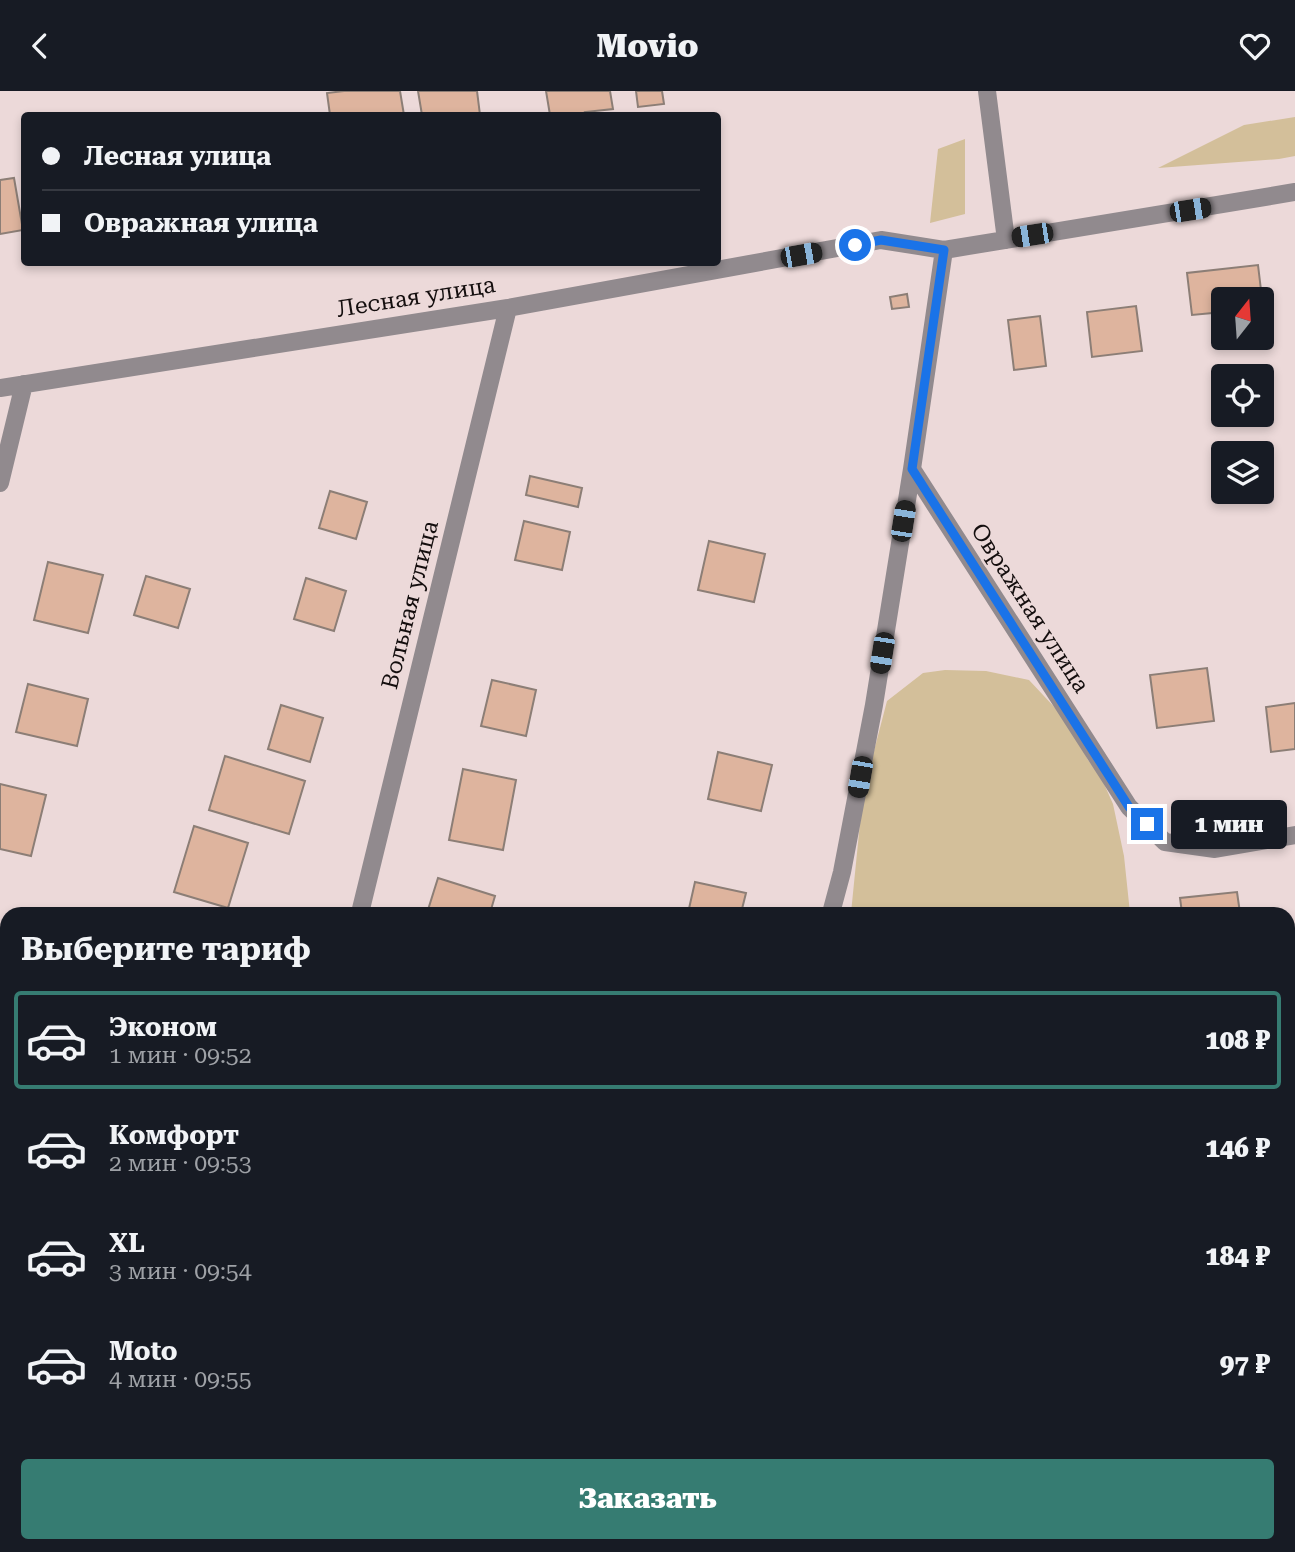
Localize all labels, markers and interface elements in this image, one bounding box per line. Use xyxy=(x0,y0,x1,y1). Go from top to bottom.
icon: back xyxy=(21,27,59,65)
text: Movio xyxy=(596,27,699,65)
icon: heart xyxy=(1236,27,1274,65)
text: Лесная улица xyxy=(84,141,271,171)
car xyxy=(1168,196,1213,224)
text: Овражная улица xyxy=(84,208,318,238)
car xyxy=(1010,221,1055,249)
route start xyxy=(839,229,871,261)
car xyxy=(779,241,824,269)
street label: Лесная улица xyxy=(335,271,498,323)
north arrow xyxy=(1211,287,1274,350)
map controls xyxy=(1211,287,1274,504)
button: locate xyxy=(1211,364,1274,427)
button: layers xyxy=(1211,441,1274,504)
car xyxy=(890,499,917,543)
street label: Вольная улица xyxy=(376,517,444,692)
street label: Овражная улица xyxy=(965,518,1095,698)
car xyxy=(869,631,896,675)
car xyxy=(847,754,874,800)
callout: 1 мин xyxy=(1172,799,1287,849)
route end xyxy=(1131,808,1163,840)
text: 1 мин xyxy=(1194,811,1264,838)
text: Выберите тариф xyxy=(21,930,311,968)
icon: car xyxy=(25,1009,88,1072)
text: Эконом xyxy=(109,1012,217,1042)
text: 108 ₽ xyxy=(1205,1025,1270,1055)
text: 1 мин · 09:52 xyxy=(109,1042,252,1069)
icon: car xyxy=(25,1117,88,1180)
text: Комфорт xyxy=(109,1120,239,1150)
text: 146 ₽ xyxy=(1205,1133,1270,1163)
text: 2 мин · 09:53 xyxy=(109,1150,252,1177)
icon: car xyxy=(25,1225,88,1288)
text: XL xyxy=(109,1228,145,1258)
text: 184 ₽ xyxy=(1205,1241,1270,1271)
text: 3 мин · 09:54 xyxy=(109,1258,252,1285)
icon: car xyxy=(25,1333,88,1396)
text: Moto xyxy=(109,1336,178,1366)
text: 97 ₽ xyxy=(1220,1349,1270,1379)
text: 4 мин · 09:55 xyxy=(109,1366,252,1393)
button: Заказать xyxy=(21,1459,1274,1539)

